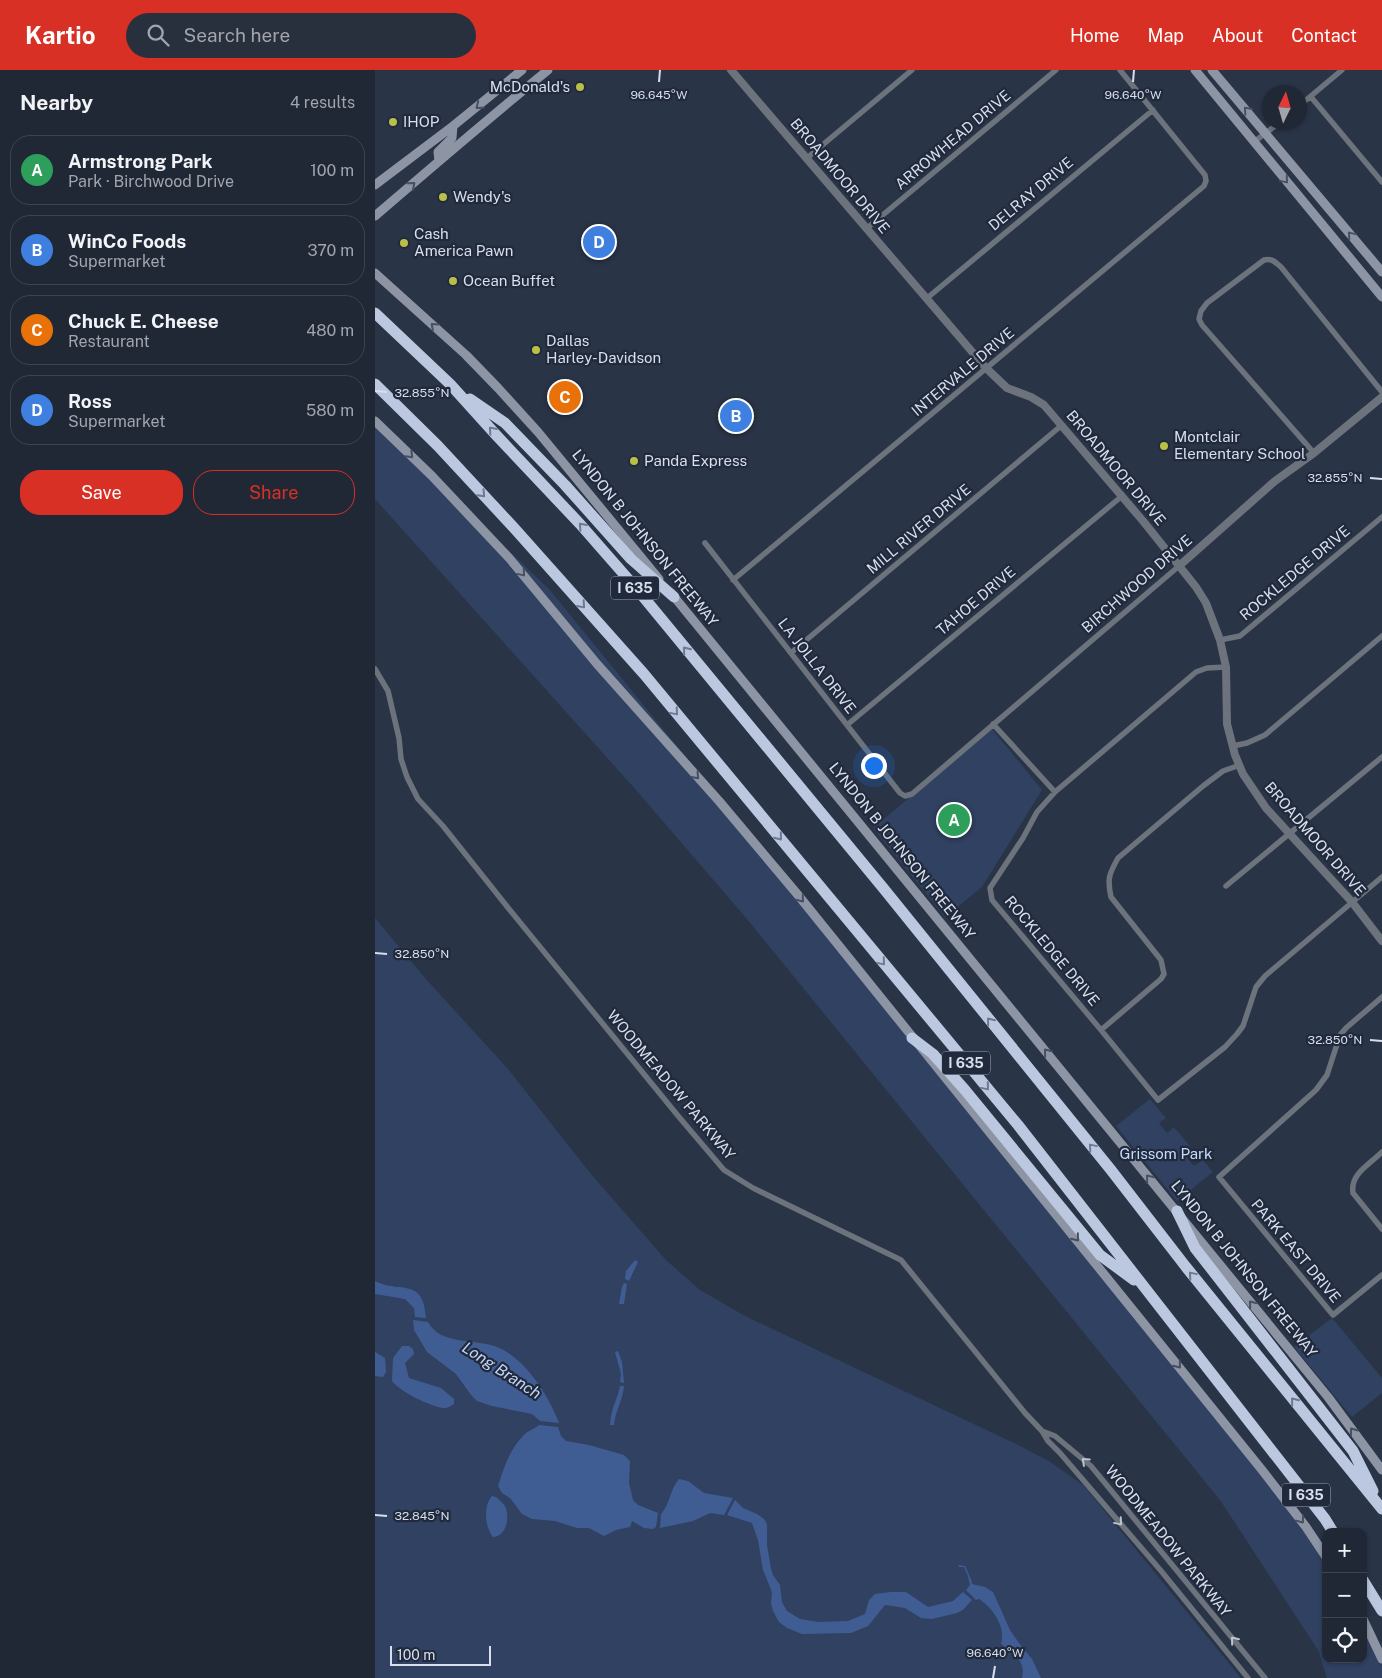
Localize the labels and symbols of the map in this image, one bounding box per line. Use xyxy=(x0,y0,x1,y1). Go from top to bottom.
place label: McDonald's xyxy=(490,78,570,95)
marker: McDonald's xyxy=(574,81,586,93)
north arrow xyxy=(1262,85,1307,130)
street label: ARROWHEAD DRIVE xyxy=(891,86,1014,193)
text: 96.645°W xyxy=(630,88,688,102)
text: 96.640°W xyxy=(1105,88,1162,102)
one-way arrow xyxy=(475,100,484,109)
one-way arrow xyxy=(1244,107,1252,116)
place label: IHOP xyxy=(403,113,440,130)
street label: BROADMOOR DRIVE xyxy=(787,115,893,237)
marker: IHOP xyxy=(387,116,399,128)
street label: DELRAY DRIVE xyxy=(985,153,1076,234)
one-way arrow xyxy=(1280,174,1288,183)
one-way arrow xyxy=(406,181,415,190)
place label: Wendy's xyxy=(453,188,511,205)
marker: Wendy's xyxy=(437,191,449,203)
pin: D xyxy=(583,223,615,261)
place label: Cash America Pawn xyxy=(414,225,514,259)
one-way arrow xyxy=(1348,232,1356,241)
marker: Cash America Pawn xyxy=(398,237,410,249)
place label: Ocean Buffet xyxy=(463,272,555,289)
marker: Ocean Buffet xyxy=(447,275,459,287)
one-way arrow xyxy=(431,323,440,332)
street label: INTERVALE DRIVE xyxy=(908,324,1017,419)
place label: Dallas Harley-Davidson xyxy=(546,332,661,366)
marker: Dallas Harley-Davidson xyxy=(530,344,542,356)
pin: C xyxy=(549,378,581,416)
text: 32.855°N xyxy=(394,386,450,400)
pin: B xyxy=(720,397,752,435)
street label: BROADMOOR DRIVE xyxy=(1063,407,1169,529)
one-way arrow xyxy=(489,427,498,436)
place label: Montclair Elementary School xyxy=(1174,428,1306,462)
marker: Montclair Elementary School xyxy=(1158,440,1170,452)
street label: LYNDON B JOHNSON FREEWAY xyxy=(569,446,722,629)
one-way arrow xyxy=(404,449,413,458)
place label: Panda Express xyxy=(644,452,747,469)
marker: Panda Express xyxy=(628,455,640,467)
text: 32.855°N xyxy=(1307,471,1363,485)
street label: MILL RIVER DRIVE xyxy=(863,480,974,577)
one-way arrow xyxy=(476,488,485,497)
street label: ROCKLEDGE DRIVE xyxy=(1236,522,1353,624)
one-way arrow xyxy=(579,523,588,532)
street label: BIRCHWOOD DRIVE xyxy=(1078,531,1195,636)
street label: TAHOE DRIVE xyxy=(933,563,1019,639)
one-way arrow xyxy=(516,567,525,576)
road number: I 635 xyxy=(611,576,659,600)
one-way arrow xyxy=(576,600,585,609)
street label: LA JOLLA DRIVE xyxy=(775,615,860,717)
one-way arrow xyxy=(683,647,692,656)
one-way arrow xyxy=(669,706,678,715)
your location xyxy=(861,753,887,779)
street label: LYNDON B JOHNSON FREEWAY xyxy=(825,759,979,943)
one-way arrow xyxy=(690,770,699,779)
street label: BROADMOOR DRIVE xyxy=(1261,778,1369,899)
pin: A xyxy=(938,801,970,839)
one-way arrow xyxy=(773,831,782,840)
street label: ROCKLEDGE DRIVE xyxy=(1001,892,1103,1009)
one-way arrow xyxy=(796,894,805,903)
text: 32.850°N xyxy=(395,947,449,961)
one-way arrow xyxy=(876,956,884,965)
street label: WOODMEADOW PARKWAY xyxy=(604,1007,739,1163)
one-way arrow xyxy=(987,1018,995,1027)
text: 32.850°N xyxy=(1308,1033,1362,1047)
one-way arrow xyxy=(1044,1049,1052,1058)
road number: I 635 xyxy=(942,1051,990,1074)
one-way arrow xyxy=(980,1081,988,1090)
one-way arrow xyxy=(1090,1144,1098,1153)
park label: Grissom Park xyxy=(1120,1145,1212,1162)
one-way arrow xyxy=(1146,1174,1155,1183)
street label: LYNDON B JOHNSON FREEWAY xyxy=(1168,1177,1321,1360)
street label: PARK EAST DRIVE xyxy=(1248,1196,1345,1306)
one-way arrow xyxy=(1070,1233,1079,1242)
one-way arrow xyxy=(1190,1272,1198,1281)
one-way arrow xyxy=(1249,1300,1258,1309)
water label: Long Branch xyxy=(459,1338,545,1403)
one-way arrow xyxy=(1172,1359,1180,1368)
one-way arrow xyxy=(1291,1398,1300,1407)
one-way arrow xyxy=(1350,1427,1359,1437)
one-way arrow xyxy=(1082,1458,1091,1467)
street label: WOODMEADOW PARKWAY xyxy=(1102,1462,1235,1620)
road number: I 635 xyxy=(1282,1484,1330,1506)
text: 32.845°N xyxy=(395,1509,449,1523)
one-way arrow xyxy=(1295,1514,1303,1523)
one-way arrow xyxy=(1113,1516,1122,1525)
one-way arrow xyxy=(1230,1637,1239,1646)
scale bar xyxy=(390,1643,491,1666)
text: 96.640°W xyxy=(967,1646,1024,1660)

